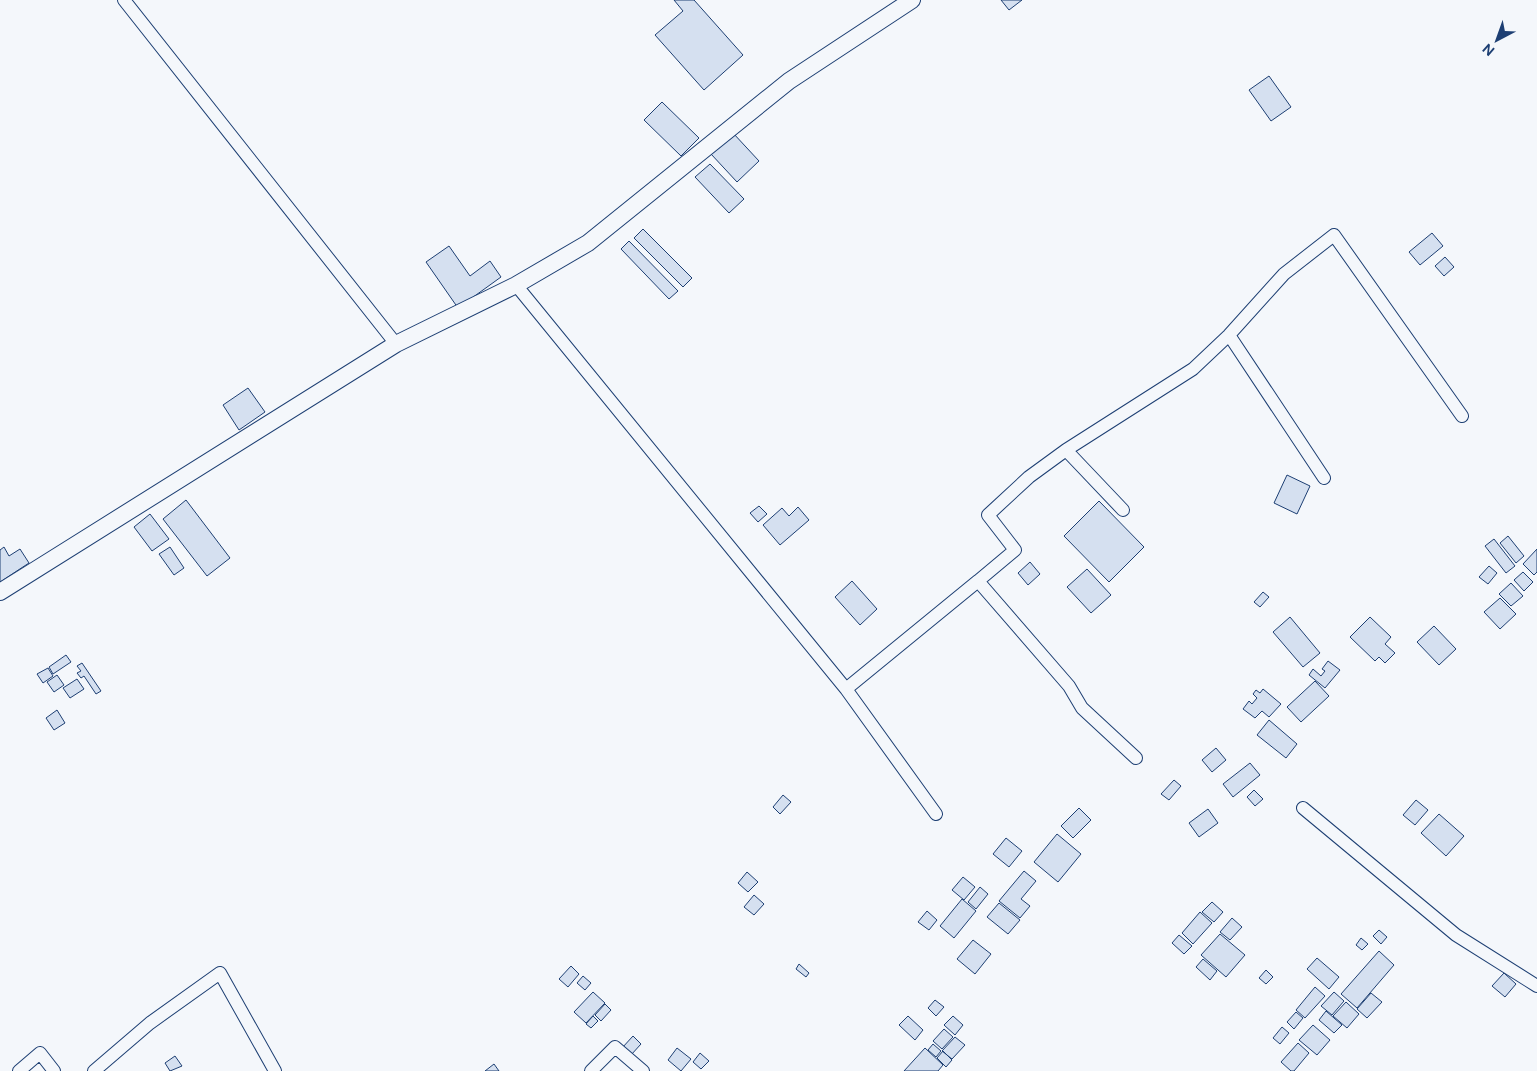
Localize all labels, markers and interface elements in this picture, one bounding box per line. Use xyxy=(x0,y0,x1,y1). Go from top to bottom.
north arrow xyxy=(1472,15,1522,65)
text: N xyxy=(1479,40,1498,60)

